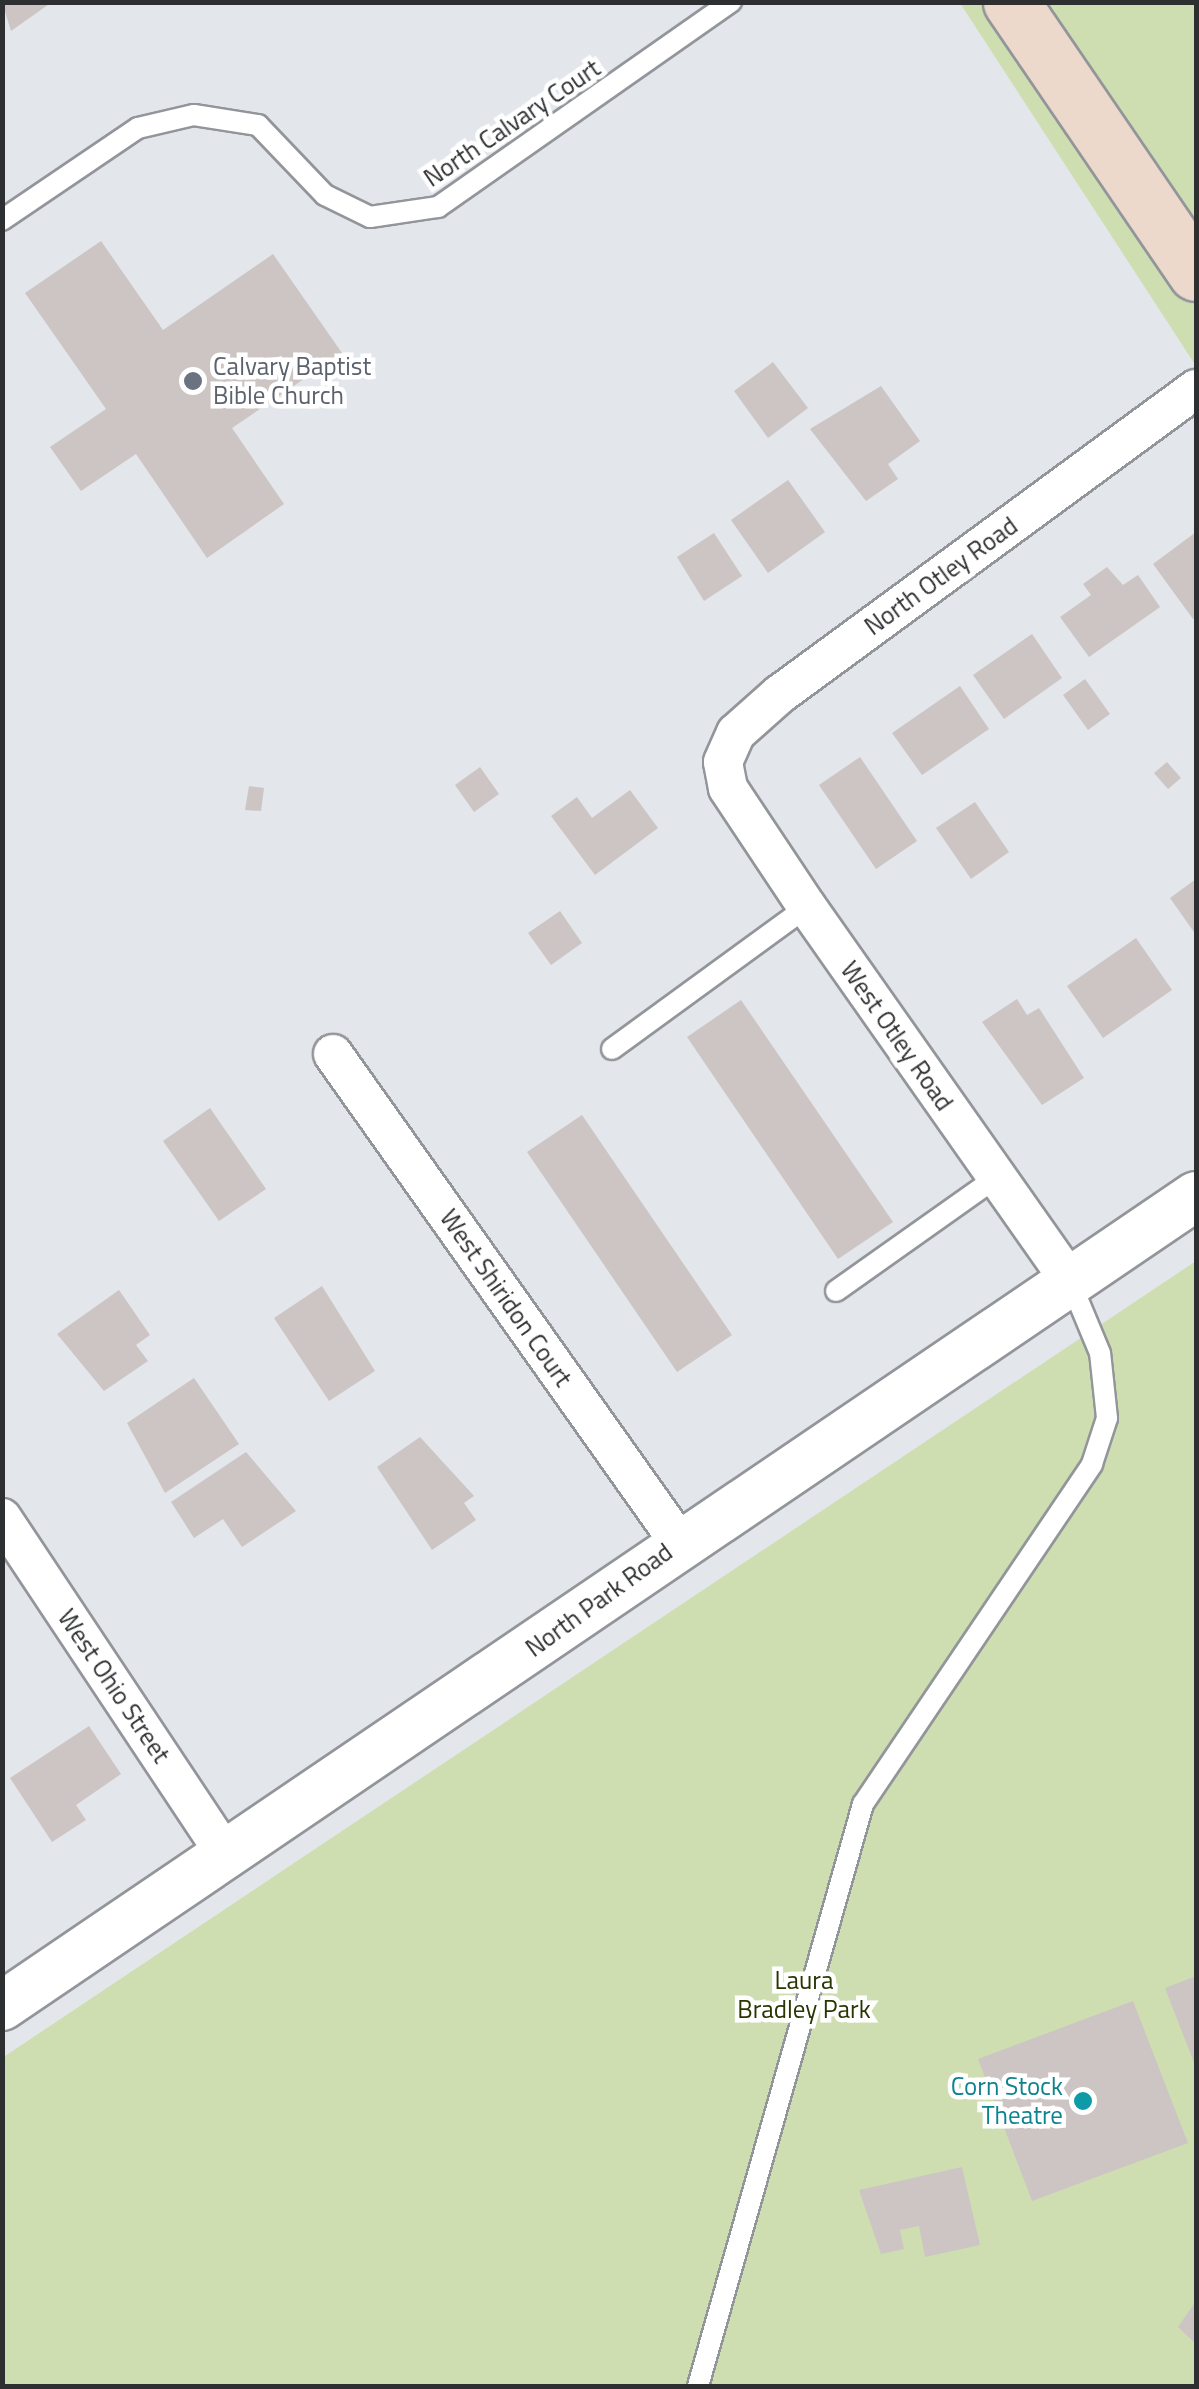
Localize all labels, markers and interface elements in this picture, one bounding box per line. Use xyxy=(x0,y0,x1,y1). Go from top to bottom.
street label: North Calvary Court xyxy=(418,53,606,193)
place label: Calvary Baptist Bible Church xyxy=(213,352,371,411)
marker: Calvary Baptist Bible Church xyxy=(182,370,204,392)
street label: North Otley Road xyxy=(859,511,1023,641)
street label: West Otley Road xyxy=(834,956,960,1116)
street label: West Shiridon Court xyxy=(434,1204,578,1392)
street label: North Park Road xyxy=(520,1537,678,1663)
street label: West Ohio Street xyxy=(52,1604,176,1768)
park label: Laura Bradley Park xyxy=(737,1966,871,2025)
place label: Corn Stock Theatre xyxy=(951,2072,1063,2131)
marker: Corn Stock Theatre xyxy=(1072,2090,1094,2112)

